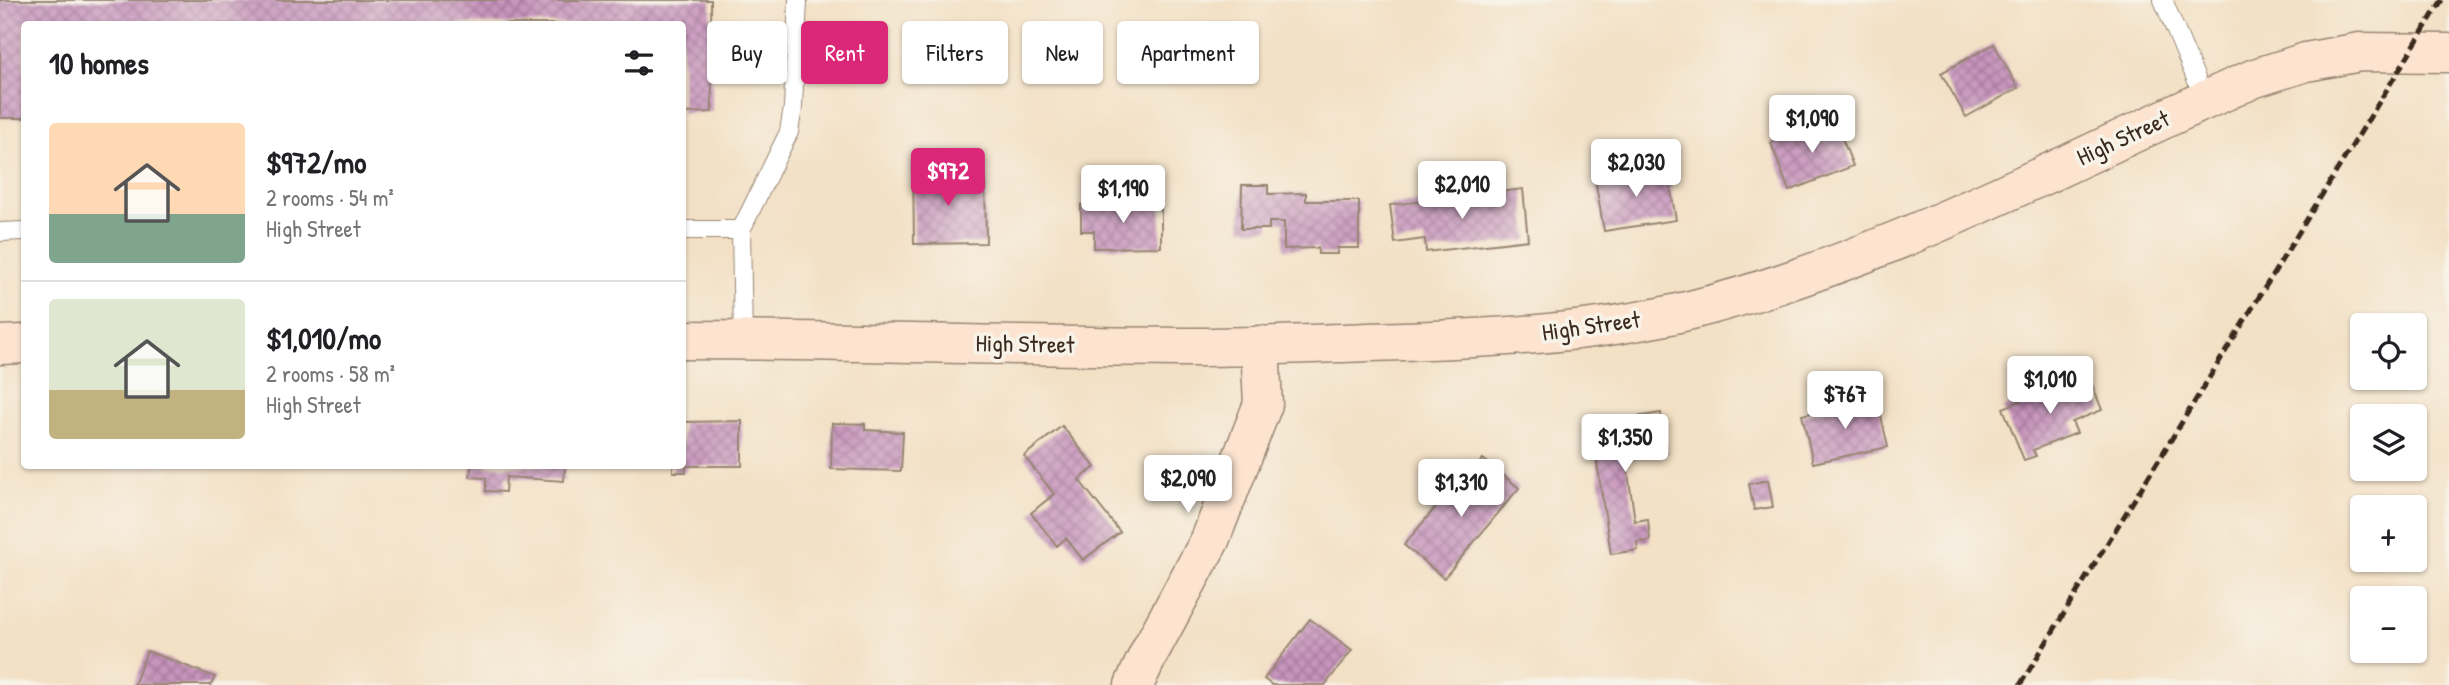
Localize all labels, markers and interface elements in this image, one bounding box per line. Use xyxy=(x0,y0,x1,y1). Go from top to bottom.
chip: Buy xyxy=(707,21,787,84)
chip: Rent xyxy=(801,21,888,84)
chip: Filters xyxy=(902,21,1008,84)
chip: New xyxy=(1022,21,1103,84)
chip: Apartment xyxy=(1117,21,1259,84)
text: 10 homes xyxy=(49,43,149,83)
icon: filters xyxy=(620,44,658,82)
pin: $1,090 xyxy=(1755,96,1869,155)
street label: High Street xyxy=(2071,101,2175,172)
text: $1,090 xyxy=(1785,102,1839,133)
pin: $2,030 xyxy=(1579,140,1693,199)
text: $972/mo xyxy=(266,142,366,182)
text: $2,030 xyxy=(1607,146,1665,177)
pin: $972 xyxy=(907,148,989,208)
icon: home xyxy=(105,151,189,235)
text: $972 xyxy=(927,155,969,186)
pin: $2,010 xyxy=(1405,162,1519,221)
pin: $1,190 xyxy=(1066,166,1180,225)
text: $2,010 xyxy=(1434,168,1490,199)
text: $1,190 xyxy=(1097,172,1149,203)
text: 2 rooms · 54 m² xyxy=(266,182,394,213)
text: High Street xyxy=(266,213,361,244)
street label: High Street xyxy=(1540,302,1643,348)
map controls xyxy=(2350,313,2427,663)
button: locate xyxy=(2350,313,2427,390)
text: $1,010/mo xyxy=(266,318,381,358)
street label: High Street xyxy=(975,326,1075,360)
icon: home xyxy=(105,327,189,411)
pin: $1,010 xyxy=(1993,356,2107,416)
text: 2 rooms · 58 m² xyxy=(266,358,395,389)
text: $1,010 xyxy=(2023,363,2077,394)
pin: $767 xyxy=(1804,372,1886,431)
text: $767 xyxy=(1823,378,1867,409)
text: High Street xyxy=(266,389,361,420)
button: layers xyxy=(2350,404,2427,481)
pin: $1,350 xyxy=(1568,414,1682,474)
text: $1,350 xyxy=(1598,421,1653,452)
pin: $2,090 xyxy=(1131,456,1245,515)
pin: $1,310 xyxy=(1404,460,1518,519)
text: $2,090 xyxy=(1160,462,1216,493)
text: $1,310 xyxy=(1434,466,1488,497)
button: + xyxy=(2350,495,2427,572)
button: − xyxy=(2350,586,2427,663)

